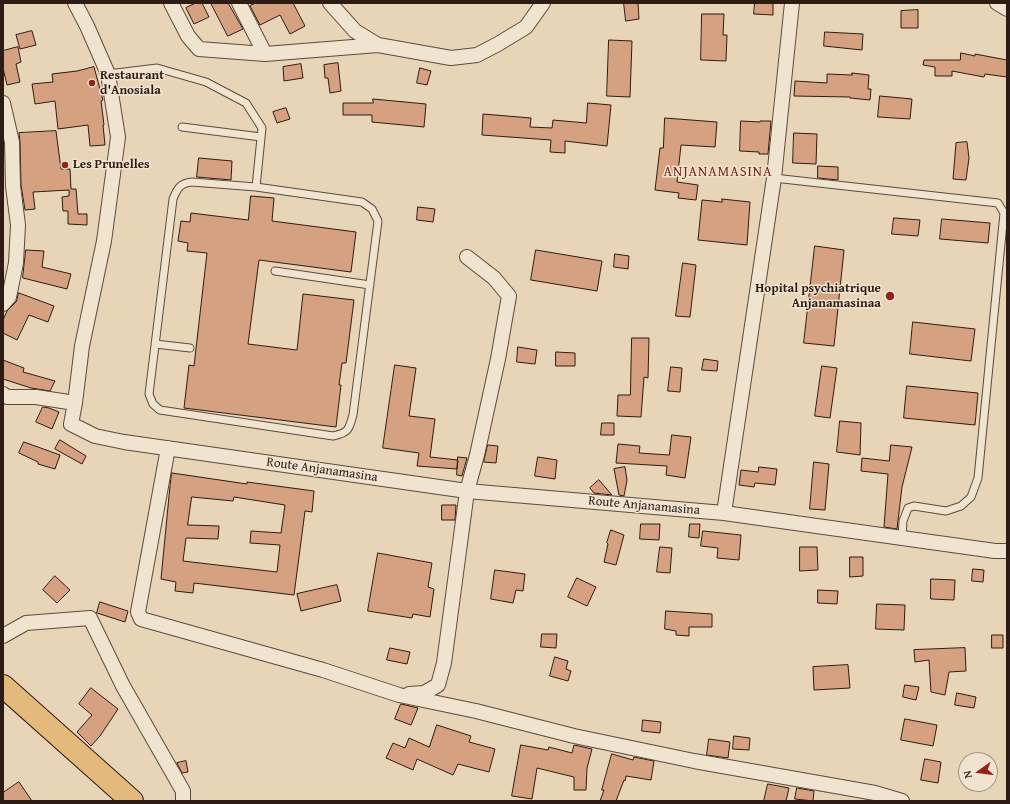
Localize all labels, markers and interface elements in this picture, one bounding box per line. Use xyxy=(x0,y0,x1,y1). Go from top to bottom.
place label: Restaurant d'Anosiala xyxy=(100,68,164,99)
marker: Restaurant d'Anosiala xyxy=(87,78,97,88)
place label: Les Prunelles xyxy=(73,157,150,173)
marker: Les Prunelles xyxy=(60,160,70,170)
district label: ANJANAMASINA xyxy=(664,164,772,180)
place label: Hopital psychiatrique Anjanamasinaa xyxy=(755,281,881,312)
marker: Hopital psychiatrique Anjanamasinaa xyxy=(884,290,896,302)
street label: Route Anjanamasina xyxy=(265,454,379,486)
street label: Route Anjanamasina xyxy=(588,493,700,519)
north arrow xyxy=(958,752,998,792)
text: N xyxy=(959,769,976,780)

